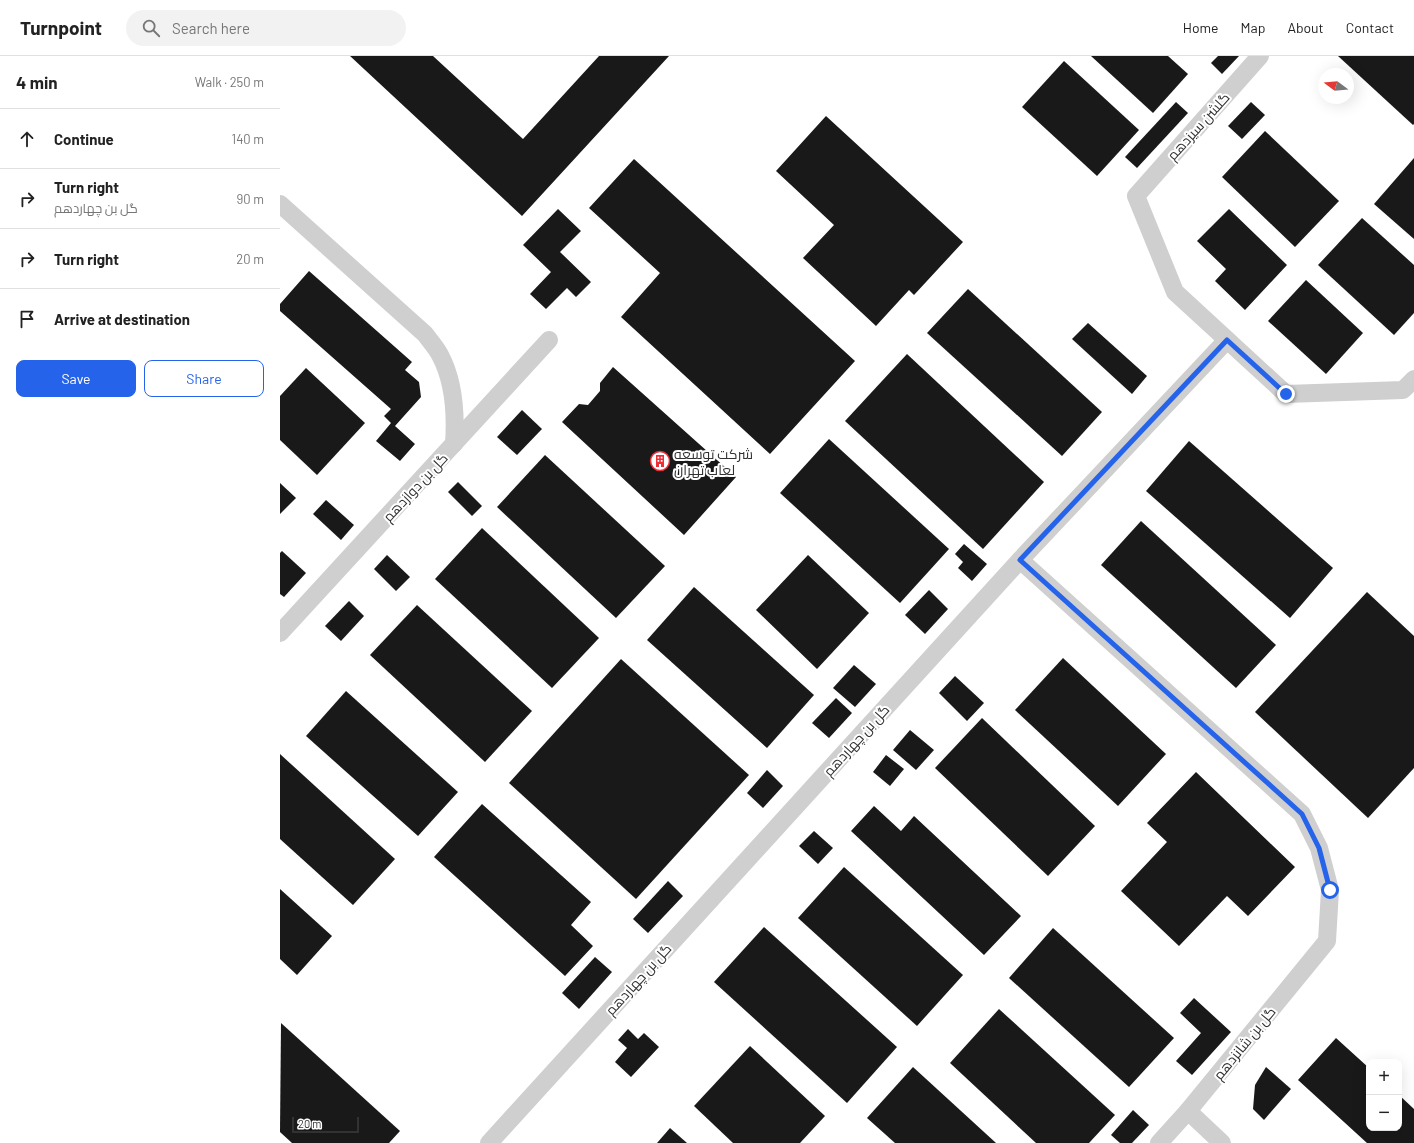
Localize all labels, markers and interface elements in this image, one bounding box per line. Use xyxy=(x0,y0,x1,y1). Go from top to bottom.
search box xyxy=(126,10,406,46)
text: Turnpoint xyxy=(20,16,102,39)
icon: search xyxy=(140,17,162,39)
text: Search here xyxy=(172,19,250,37)
text: Home xyxy=(1183,19,1219,36)
text: Map xyxy=(1241,19,1265,36)
text: About xyxy=(1287,19,1324,36)
text: Contact xyxy=(1346,19,1394,36)
north arrow xyxy=(1318,68,1354,104)
text: 4 min xyxy=(16,72,58,92)
text: Walk · 250 m xyxy=(195,74,264,90)
street label: گلشن سیزدهم xyxy=(1163,89,1234,165)
icon: ahead xyxy=(16,128,38,150)
text: Continue xyxy=(54,130,114,148)
text: 140 m xyxy=(232,131,264,147)
text: Turn right xyxy=(54,178,119,196)
icon: right xyxy=(16,188,38,210)
text: 90 m xyxy=(237,191,264,207)
text: گل بن چهاردهم xyxy=(54,200,138,216)
icon: right xyxy=(16,248,38,270)
text: Turn right xyxy=(54,250,119,268)
text: 20 m xyxy=(236,251,264,267)
icon: arrive xyxy=(16,308,38,330)
text: Arrive at destination xyxy=(54,310,190,328)
button: Save xyxy=(16,360,136,397)
button: Share xyxy=(144,360,264,397)
route end xyxy=(1277,385,1295,403)
place label: شرکت توسعه لعاب تهران xyxy=(674,445,753,478)
street label: گل بن دوازدهم xyxy=(379,449,452,526)
building icon: شرکت توسعه لعاب تهران xyxy=(649,450,671,472)
street label: گل بن چهاردهم xyxy=(819,701,894,781)
route start xyxy=(1321,881,1339,899)
street label: گل بن چهاردهم xyxy=(601,940,676,1020)
street label: گل بن شانزدهم xyxy=(1209,1003,1280,1084)
map controls xyxy=(1366,1059,1402,1131)
button: + xyxy=(1366,1059,1402,1095)
button: − xyxy=(1366,1095,1402,1131)
scale bar xyxy=(292,1115,359,1134)
text: 20 m xyxy=(298,1117,321,1130)

